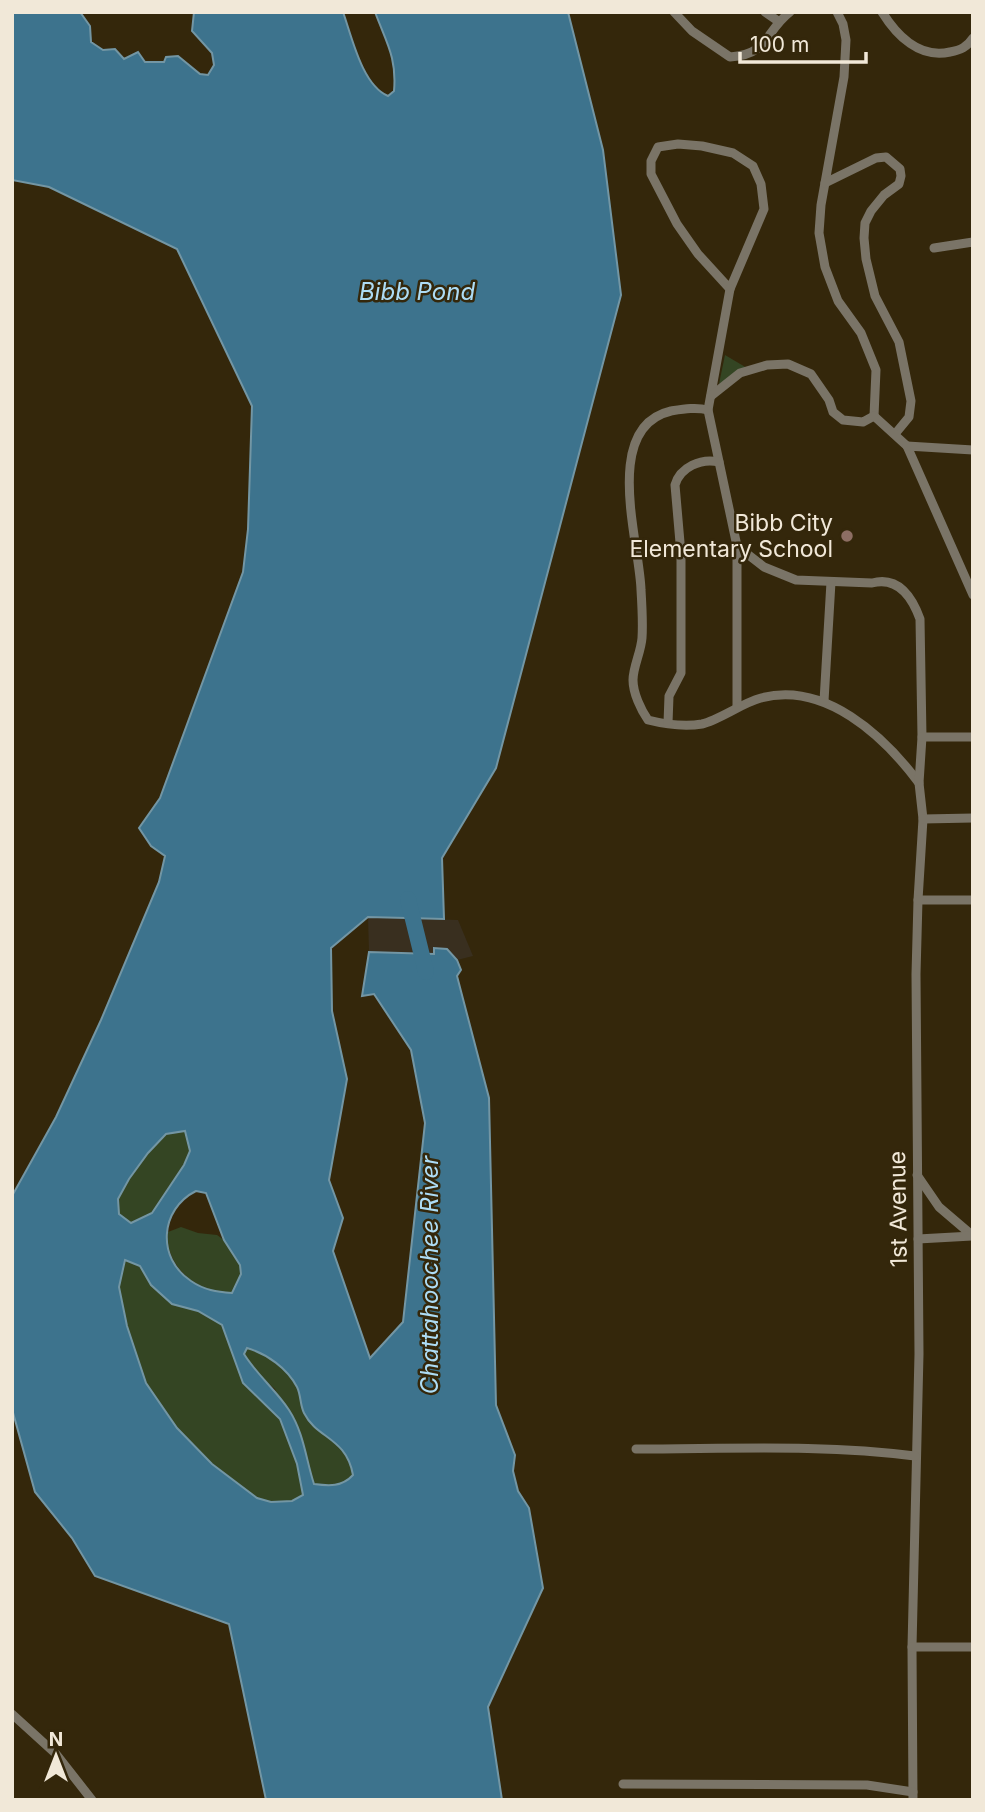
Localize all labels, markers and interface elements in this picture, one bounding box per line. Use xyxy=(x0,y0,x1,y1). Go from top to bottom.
scale bar xyxy=(740,21,866,65)
text: 100 m xyxy=(750,32,809,57)
water label: Bibb Pond xyxy=(359,277,475,306)
place label: Bibb City Elementary School xyxy=(629,509,833,563)
marker: Bibb City Elementary School xyxy=(839,528,855,544)
street label: 1st Avenue xyxy=(883,1151,913,1267)
water label: Chattahoochee River xyxy=(415,1155,444,1394)
north arrow xyxy=(21,1721,91,1791)
text: N xyxy=(49,1728,63,1751)

